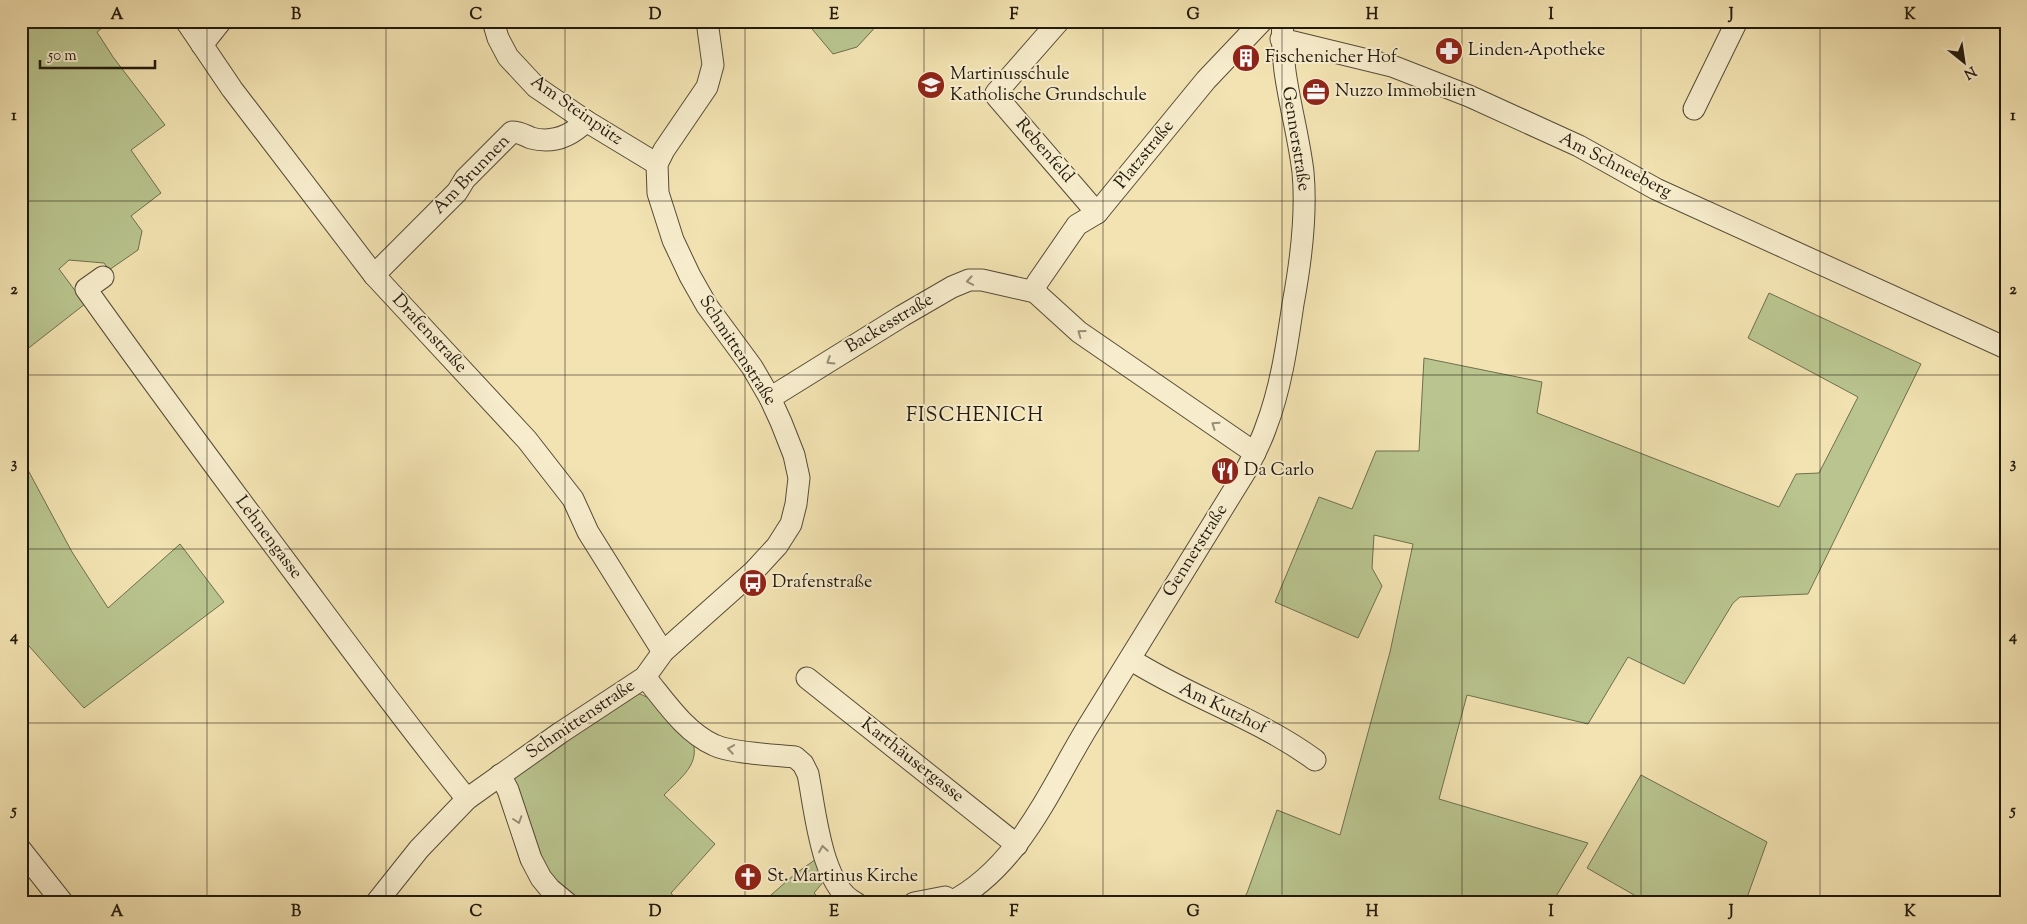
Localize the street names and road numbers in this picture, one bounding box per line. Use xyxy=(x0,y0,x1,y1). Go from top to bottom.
street label: Am Steinpütz xyxy=(525,70,628,153)
street label: Gennerstraße xyxy=(1274,85,1316,193)
street label: Rebenfeld xyxy=(1008,113,1080,189)
street label: Platzstraße xyxy=(1109,115,1181,195)
street label: Am Schneeberg xyxy=(1554,126,1676,206)
street label: Am Brunnen xyxy=(427,129,517,221)
street label: Backesstraße xyxy=(841,287,939,361)
street label: Drafenstraße xyxy=(385,288,473,380)
street label: Schmittenstraße xyxy=(692,291,782,411)
street label: Lehnengasse xyxy=(228,491,308,585)
street label: Gennerstraße xyxy=(1157,499,1235,603)
street label: Schmittenstraße xyxy=(521,674,641,766)
street label: Am Kutzhof xyxy=(1174,676,1272,742)
street label: Karthäusergasse xyxy=(855,712,969,810)

